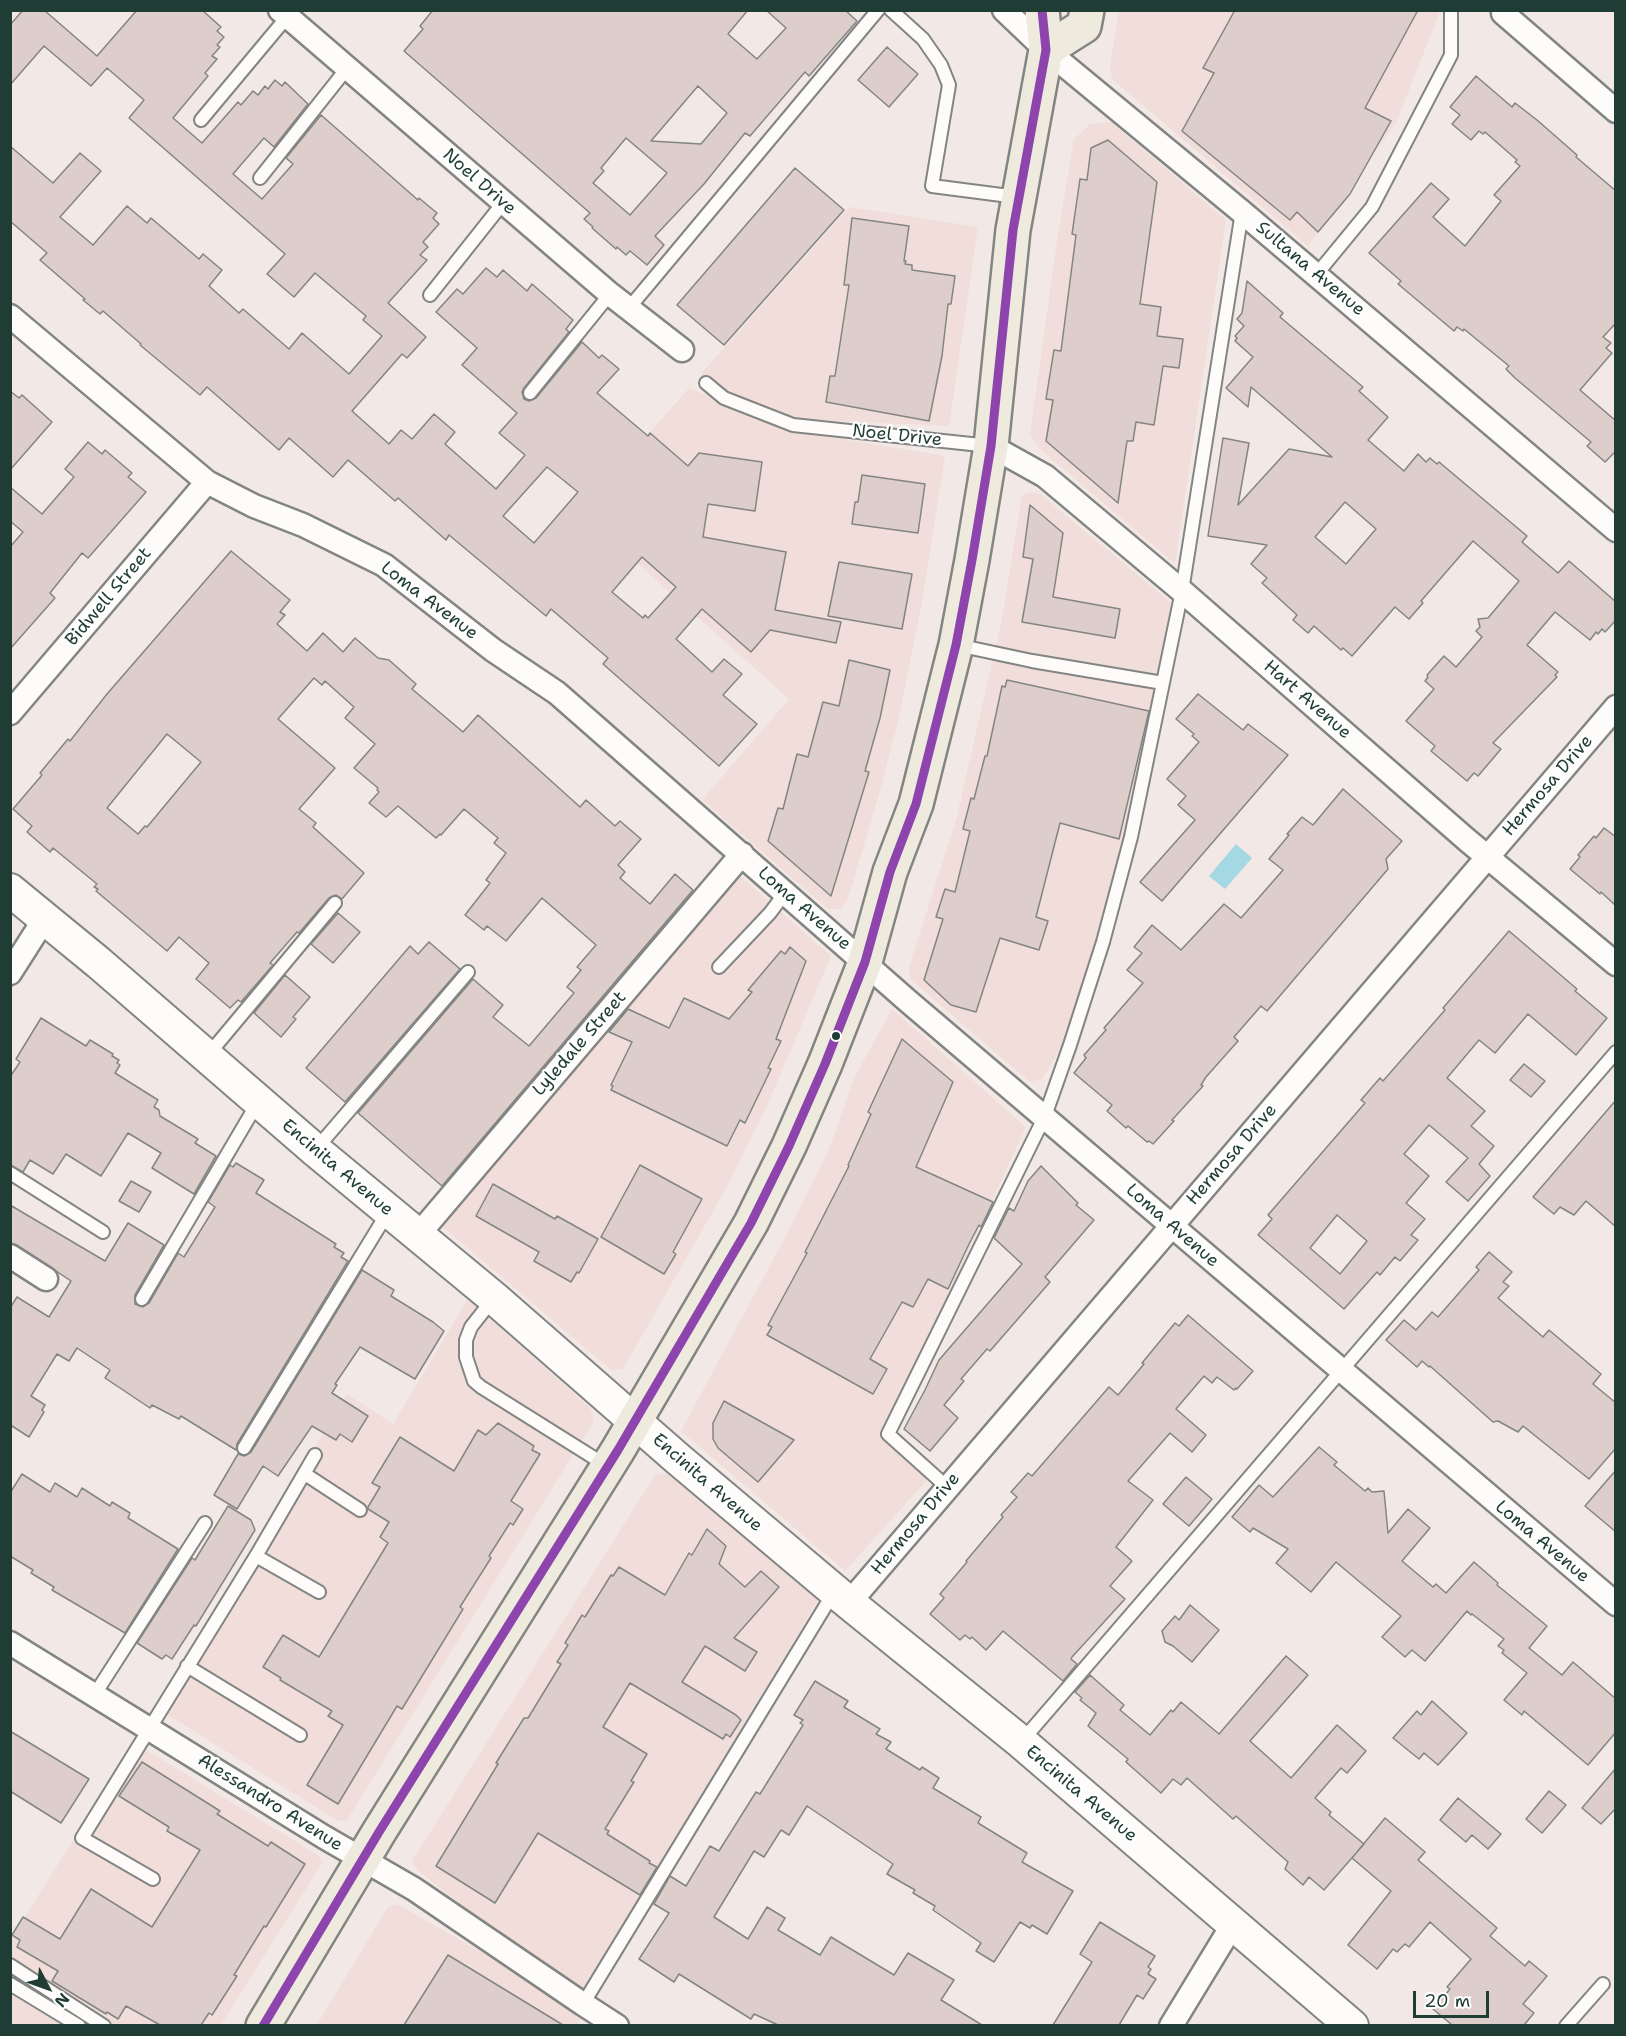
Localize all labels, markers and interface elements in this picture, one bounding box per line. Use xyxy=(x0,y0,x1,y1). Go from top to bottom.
street label: Noel Drive xyxy=(438,144,520,220)
street label: Sultana Avenue xyxy=(1251,217,1369,321)
street label: Noel Drive xyxy=(851,421,943,451)
street label: Bidwell Street xyxy=(61,543,157,651)
street label: Loma Avenue xyxy=(376,557,482,645)
street label: Hart Avenue xyxy=(1259,656,1355,744)
street label: Hermosa Drive xyxy=(1498,731,1598,841)
street label: Loma Avenue xyxy=(753,863,855,955)
street label: Lyledale Street xyxy=(529,987,631,1101)
unlabelled marker xyxy=(830,1030,842,1042)
street label: Hermosa Drive xyxy=(1182,1100,1282,1210)
street label: Encinita Avenue xyxy=(277,1115,397,1221)
street label: Loma Avenue xyxy=(1121,1180,1223,1272)
street label: Encinita Avenue xyxy=(647,1429,767,1537)
street label: Hermosa Drive xyxy=(867,1468,965,1580)
street label: Loma Avenue xyxy=(1490,1496,1594,1588)
street label: Encinita Avenue xyxy=(1021,1741,1141,1847)
street label: Alessandro Avenue xyxy=(194,1750,346,1856)
north arrow xyxy=(18,1958,78,2018)
scale bar xyxy=(1416,1979,1492,2017)
text: N xyxy=(50,1988,74,2012)
text: 20 m xyxy=(1424,1989,1470,2013)

